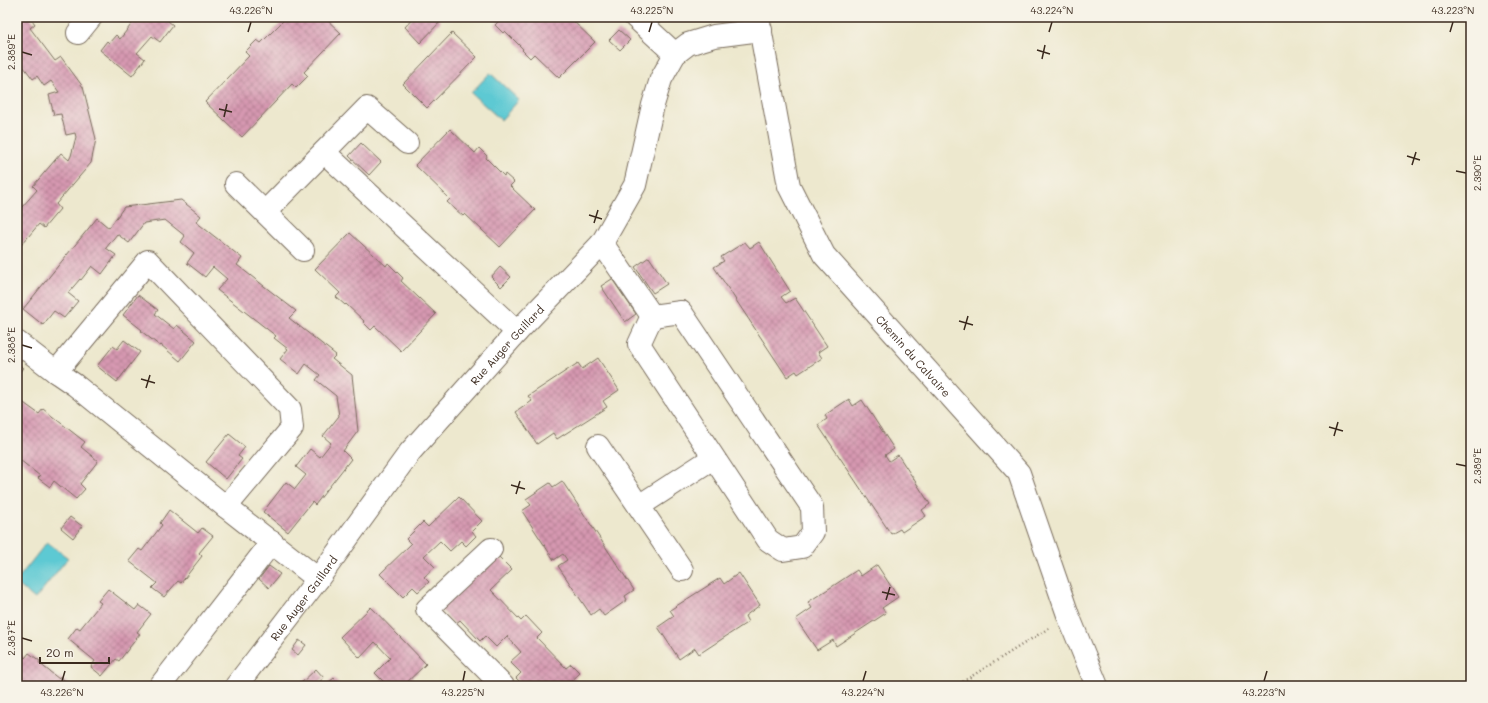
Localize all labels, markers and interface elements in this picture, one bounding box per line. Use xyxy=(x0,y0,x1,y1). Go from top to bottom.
text: 43.226°N xyxy=(229,3,273,17)
text: 43.225°N xyxy=(631,3,673,17)
text: 43.224°N xyxy=(1031,3,1073,17)
text: 43.223°N xyxy=(1432,3,1474,17)
text: 2.389°E xyxy=(4,34,18,70)
text: 2.390°E xyxy=(1470,155,1484,191)
street label: Rue Auger Gaillard xyxy=(466,302,547,388)
street label: Chemin du Calvaire xyxy=(873,311,955,400)
text: 2.388°E xyxy=(4,327,18,363)
text: 2.389°E xyxy=(1470,448,1484,484)
street label: Rue Auger Gaillard xyxy=(266,552,340,643)
text: 2.387°E xyxy=(4,620,18,656)
scale bar xyxy=(40,639,109,665)
text: 20 m xyxy=(46,644,74,660)
text: 43.226°N xyxy=(40,685,84,699)
text: 43.225°N xyxy=(442,685,484,699)
text: 43.224°N xyxy=(842,685,884,699)
text: 43.223°N xyxy=(1243,685,1285,699)

